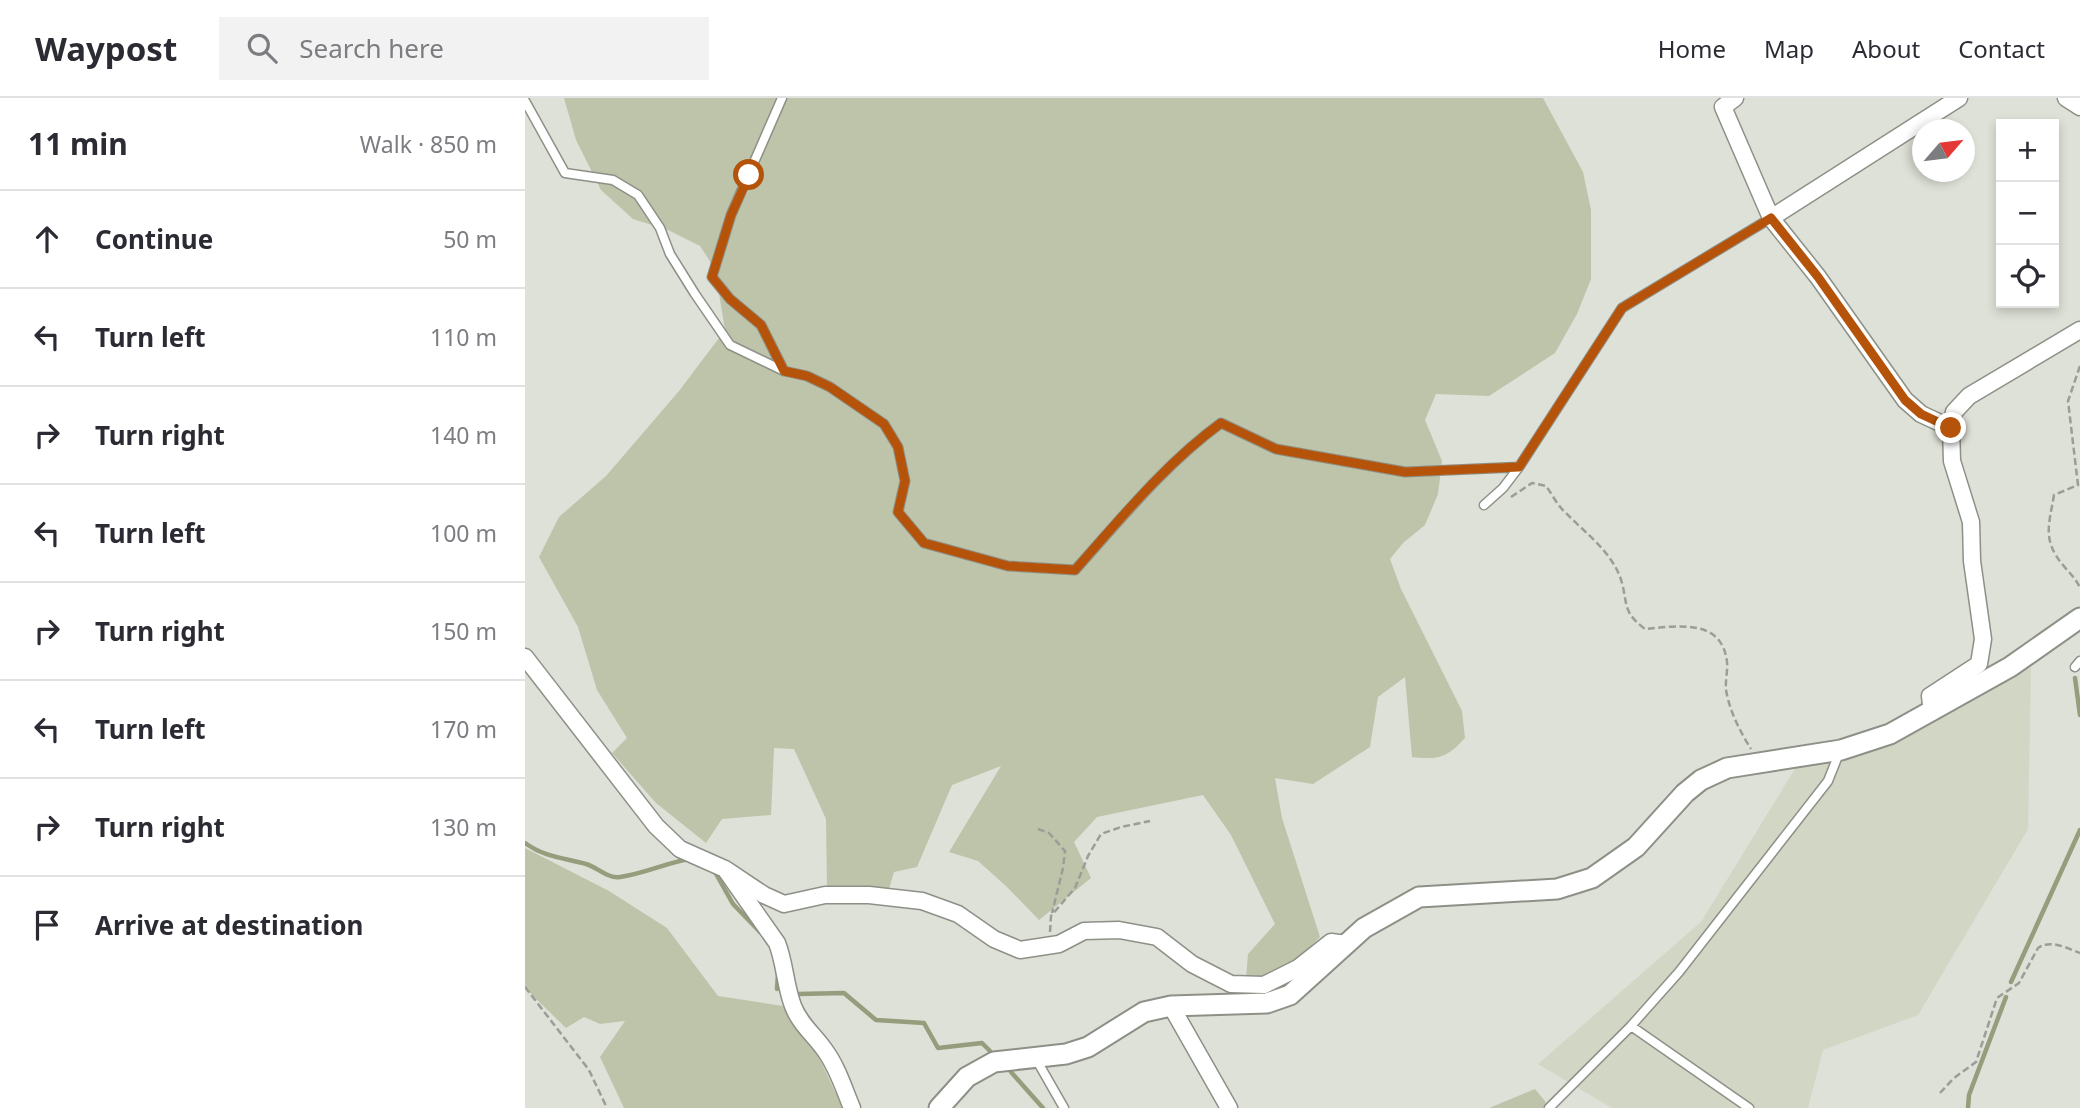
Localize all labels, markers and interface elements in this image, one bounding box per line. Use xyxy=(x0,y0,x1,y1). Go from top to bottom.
search box xyxy=(219,17,709,80)
text: Waypost xyxy=(35,26,177,71)
icon: search xyxy=(243,29,281,67)
text: Search here xyxy=(299,30,444,66)
text: Home xyxy=(1658,32,1726,65)
text: Map xyxy=(1764,32,1814,65)
text: About xyxy=(1852,32,1920,65)
text: Contact xyxy=(1958,32,2045,65)
north arrow xyxy=(1912,119,1975,182)
map controls xyxy=(1996,119,2059,308)
button: + xyxy=(1996,119,2059,182)
text: 11 min xyxy=(28,123,128,164)
text: Walk · 850 m xyxy=(360,128,497,160)
route start xyxy=(733,159,764,190)
button: − xyxy=(1996,182,2059,245)
icon: ahead xyxy=(28,220,66,258)
text: Continue xyxy=(95,221,213,257)
text: 50 m xyxy=(443,223,497,255)
button: locate xyxy=(1996,245,2059,308)
icon: left xyxy=(28,318,66,356)
text: Turn left xyxy=(95,319,206,355)
text: 110 m xyxy=(430,321,497,353)
route end xyxy=(1935,412,1966,443)
icon: right xyxy=(28,416,66,454)
text: Turn right xyxy=(95,417,225,453)
text: 140 m xyxy=(430,419,497,451)
icon: left xyxy=(28,514,66,552)
text: Turn left xyxy=(95,515,206,551)
text: 100 m xyxy=(430,517,497,549)
icon: right xyxy=(28,612,66,650)
text: Turn right xyxy=(95,613,225,649)
text: 150 m xyxy=(430,615,497,647)
icon: left xyxy=(28,710,66,748)
text: Turn left xyxy=(95,711,206,747)
text: 170 m xyxy=(430,713,497,745)
icon: right xyxy=(28,808,66,846)
text: Turn right xyxy=(95,809,225,845)
text: 130 m xyxy=(430,811,497,843)
icon: arrive xyxy=(28,906,66,944)
text: Arrive at destination xyxy=(95,907,364,943)

